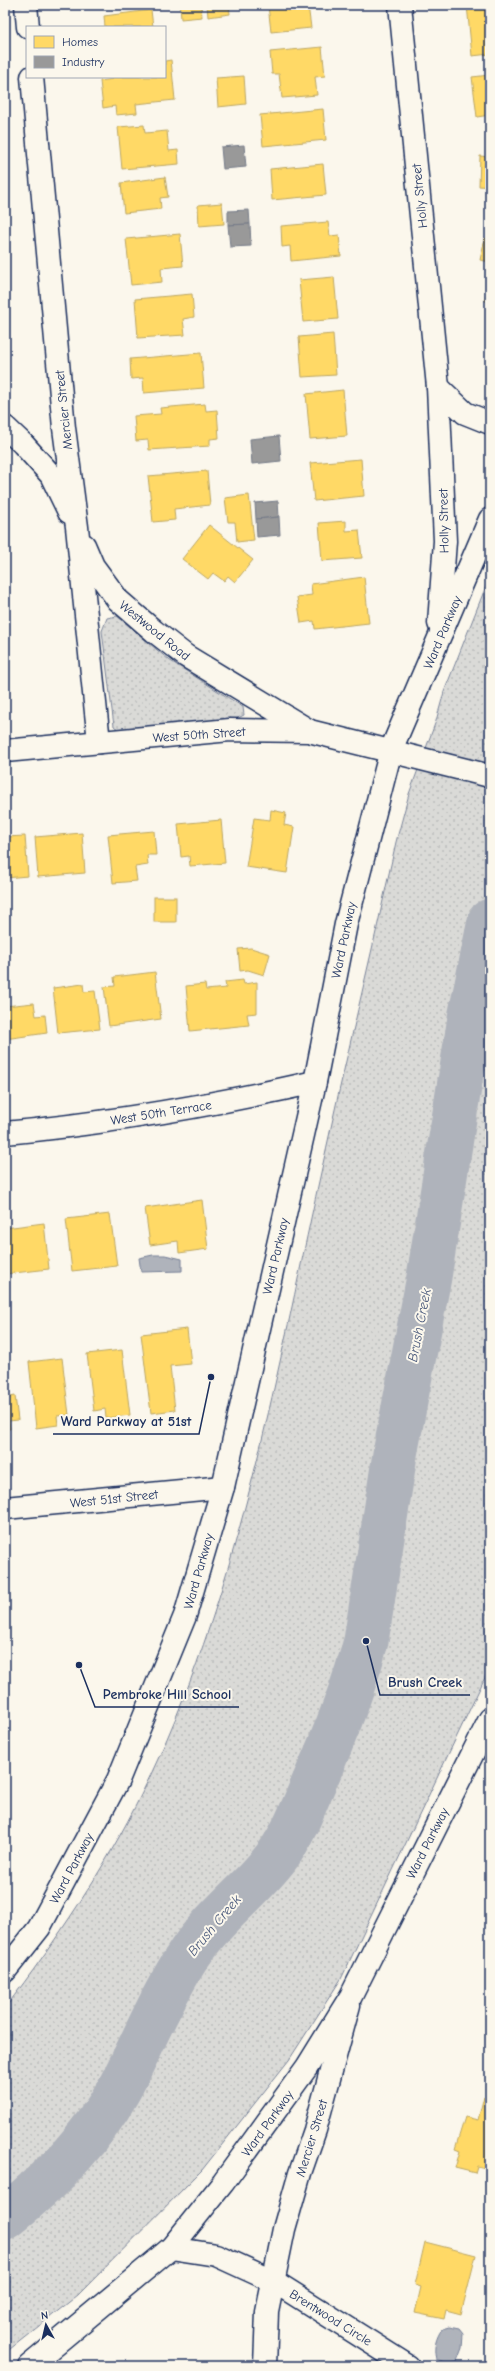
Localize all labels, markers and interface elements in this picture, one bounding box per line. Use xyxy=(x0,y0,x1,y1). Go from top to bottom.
legend xyxy=(26,26,166,78)
text: Homes xyxy=(62,35,98,49)
text: Industry xyxy=(62,55,105,69)
street label: Holly Street xyxy=(409,162,430,229)
street label: Mercier Street xyxy=(52,368,75,450)
street label: Holly Street xyxy=(435,487,452,553)
street label: Ward Parkway xyxy=(420,593,465,671)
street label: Westwood Road xyxy=(116,597,193,663)
street label: West 50th Street xyxy=(152,724,247,745)
street label: Ward Parkway xyxy=(328,900,359,980)
street label: West 50th Terrace xyxy=(109,1097,213,1128)
street label: Ward Parkway xyxy=(259,1216,292,1296)
water label: Brush Creek xyxy=(404,1287,435,1363)
callout: Ward Parkway at 51st xyxy=(53,1408,199,1434)
text: Ward Parkway at 51st xyxy=(61,1413,192,1430)
street label: West 51st Street xyxy=(69,1486,160,1511)
street label: Ward Parkway xyxy=(181,1531,216,1611)
callout: Brush Creek xyxy=(380,1669,470,1695)
text: Brush Creek xyxy=(388,1674,462,1691)
callout: Pembroke Hill School xyxy=(95,1681,239,1707)
text: Pembroke Hill School xyxy=(103,1686,231,1703)
street label: Ward Parkway xyxy=(403,1805,452,1881)
street label: Ward Parkway xyxy=(46,1830,96,1906)
water label: Brush Creek xyxy=(184,1891,245,1959)
street label: Ward Parkway xyxy=(238,2087,297,2159)
street label: Mercier Street xyxy=(293,2096,331,2179)
street label: Brentwood Circle xyxy=(287,2286,375,2349)
north arrow xyxy=(26,2305,66,2345)
text: N xyxy=(40,2309,49,2323)

